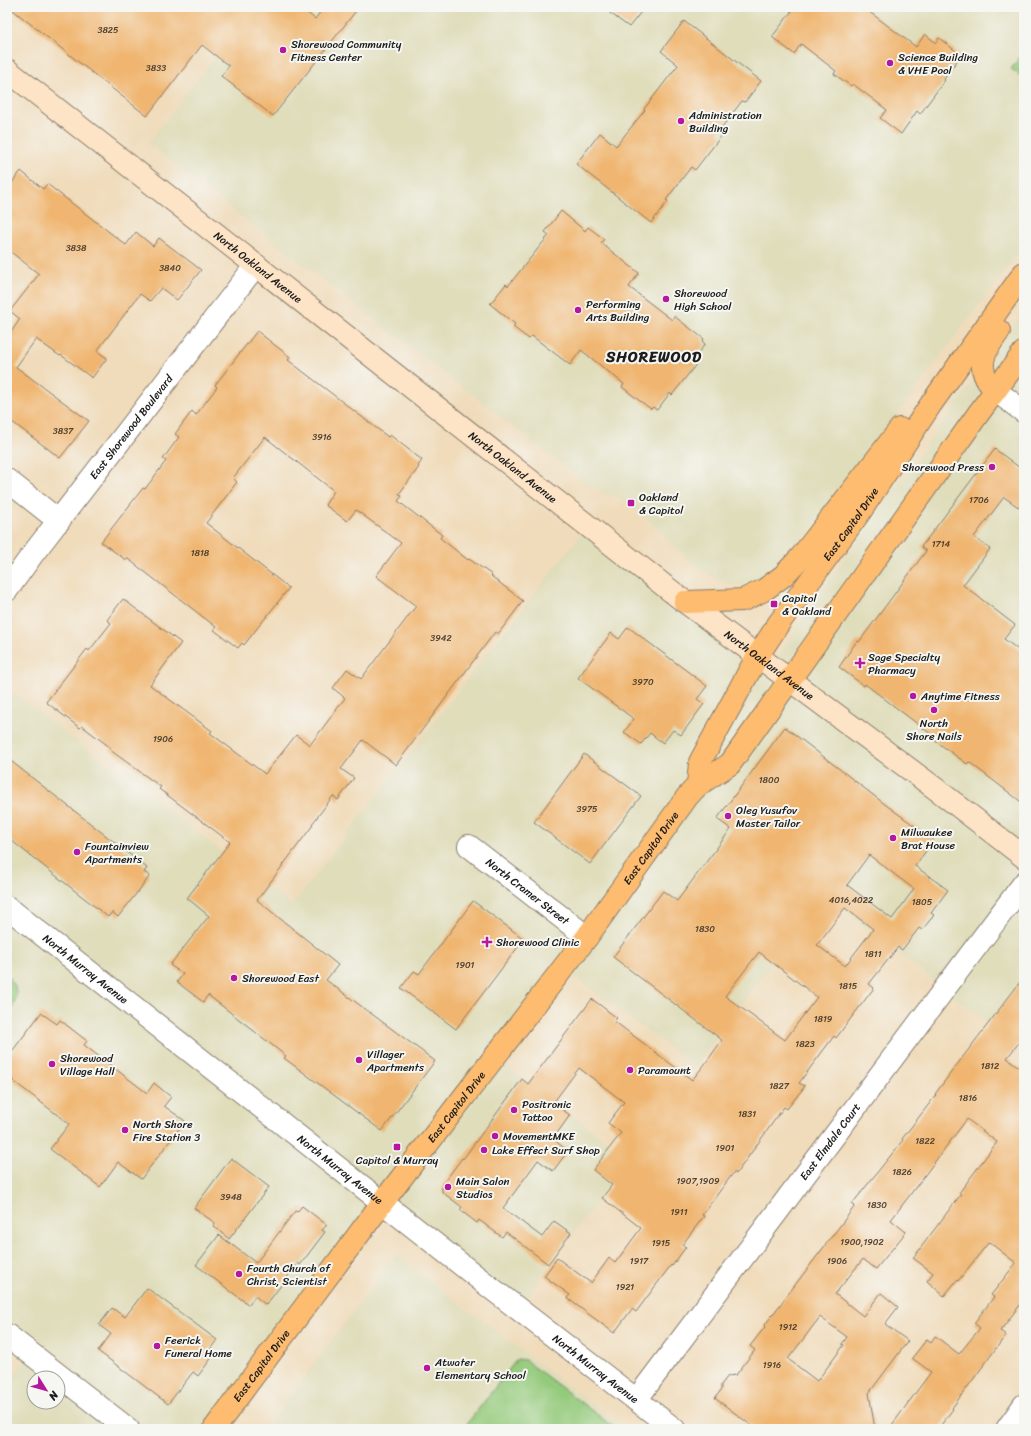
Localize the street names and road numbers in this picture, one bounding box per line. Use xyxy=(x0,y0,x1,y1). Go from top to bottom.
street label: North Oakland Avenue xyxy=(209,226,307,309)
street label: East Shorewood Boulevard xyxy=(85,370,179,484)
street label: North Oakland Avenue xyxy=(464,426,562,509)
street label: East Capitol Drive xyxy=(818,483,884,565)
street label: North Oakland Avenue xyxy=(720,625,819,706)
street label: East Capitol Drive xyxy=(618,807,684,889)
street label: North Cramer Street xyxy=(481,853,574,930)
street label: North Murray Avenue xyxy=(38,929,133,1010)
street label: East Capitol Drive xyxy=(423,1066,491,1147)
street label: East Elmdale Court xyxy=(795,1099,866,1185)
street label: North Murray Avenue xyxy=(293,1130,387,1210)
street label: East Capitol Drive xyxy=(228,1325,295,1406)
street label: North Murray Avenue xyxy=(548,1329,643,1409)

